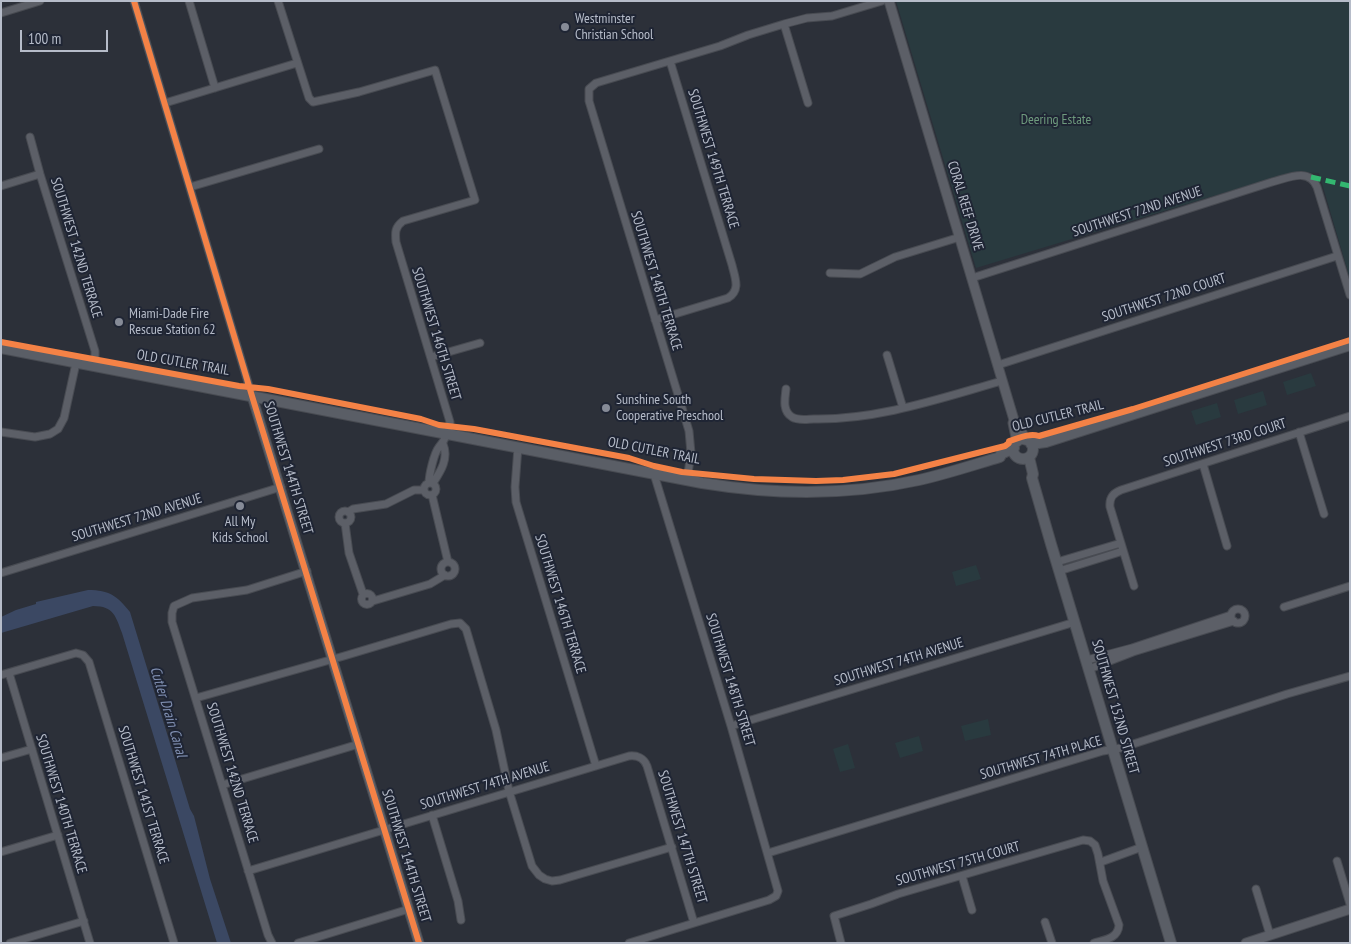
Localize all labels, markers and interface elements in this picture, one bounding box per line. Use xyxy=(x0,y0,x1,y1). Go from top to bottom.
place label: Westminster Christian School xyxy=(575,11,653,44)
scale bar xyxy=(22,20,110,52)
marker: Westminster Christian School xyxy=(559,21,571,33)
text: 100 m xyxy=(28,29,61,48)
street label: SOUTHWEST 149TH TERRACE xyxy=(684,87,742,231)
park label: Deering Estate xyxy=(1021,112,1091,128)
street label: CORAL REEF DRIVE xyxy=(943,159,987,253)
street label: SOUTHWEST 142ND TERRACE xyxy=(47,176,105,320)
street label: SOUTHWEST 72ND AVENUE xyxy=(1070,183,1204,241)
street label: SOUTHWEST 148TH TERRACE xyxy=(627,209,685,353)
street label: SOUTHWEST 146TH STREET xyxy=(408,265,464,403)
street label: SOUTHWEST 72ND COURT xyxy=(1100,270,1228,326)
place label: Miami-Dade Fire Rescue Station 62 xyxy=(129,306,216,338)
marker: Miami-Dade Fire Rescue Station 62 xyxy=(113,316,125,328)
street label: OLD CUTLER TRAIL xyxy=(135,347,231,379)
place label: Sunshine South Cooperative Preschool xyxy=(616,392,723,424)
street label: OLD CUTLER TRAIL xyxy=(1011,397,1105,435)
street label: SOUTHWEST 144TH STREET xyxy=(260,399,316,537)
marker: Sunshine South Cooperative Preschool xyxy=(600,402,612,414)
street label: SOUTHWEST 73RD COURT xyxy=(1161,415,1289,471)
street label: OLD CUTLER TRAIL xyxy=(606,434,702,468)
street label: SOUTHWEST 72ND AVENUE xyxy=(70,490,204,546)
marker: All My Kids School xyxy=(234,500,246,512)
place label: All My Kids School xyxy=(212,514,268,546)
street label: SOUTHWEST 146TH TERRACE xyxy=(531,532,589,676)
street label: SOUTHWEST 148TH STREET xyxy=(702,611,758,749)
street label: SOUTHWEST 74TH AVENUE xyxy=(832,634,966,690)
street label: SOUTHWEST 152ND STREET xyxy=(1088,638,1142,776)
water label: Cutler Drain Canal xyxy=(146,664,190,760)
street label: SOUTHWEST 142ND TERRACE xyxy=(203,701,261,845)
street label: SOUTHWEST 141ST TERRACE xyxy=(114,724,172,866)
street label: SOUTHWEST 140TH TERRACE xyxy=(32,732,90,876)
street label: SOUTHWEST 74TH PLACE xyxy=(978,733,1104,783)
street label: SOUTHWEST 74TH AVENUE xyxy=(418,758,552,814)
street label: SOUTHWEST 147TH STREET xyxy=(654,768,710,906)
street label: SOUTHWEST 144TH STREET xyxy=(378,787,434,925)
street label: SOUTHWEST 75TH COURT xyxy=(894,838,1022,890)

